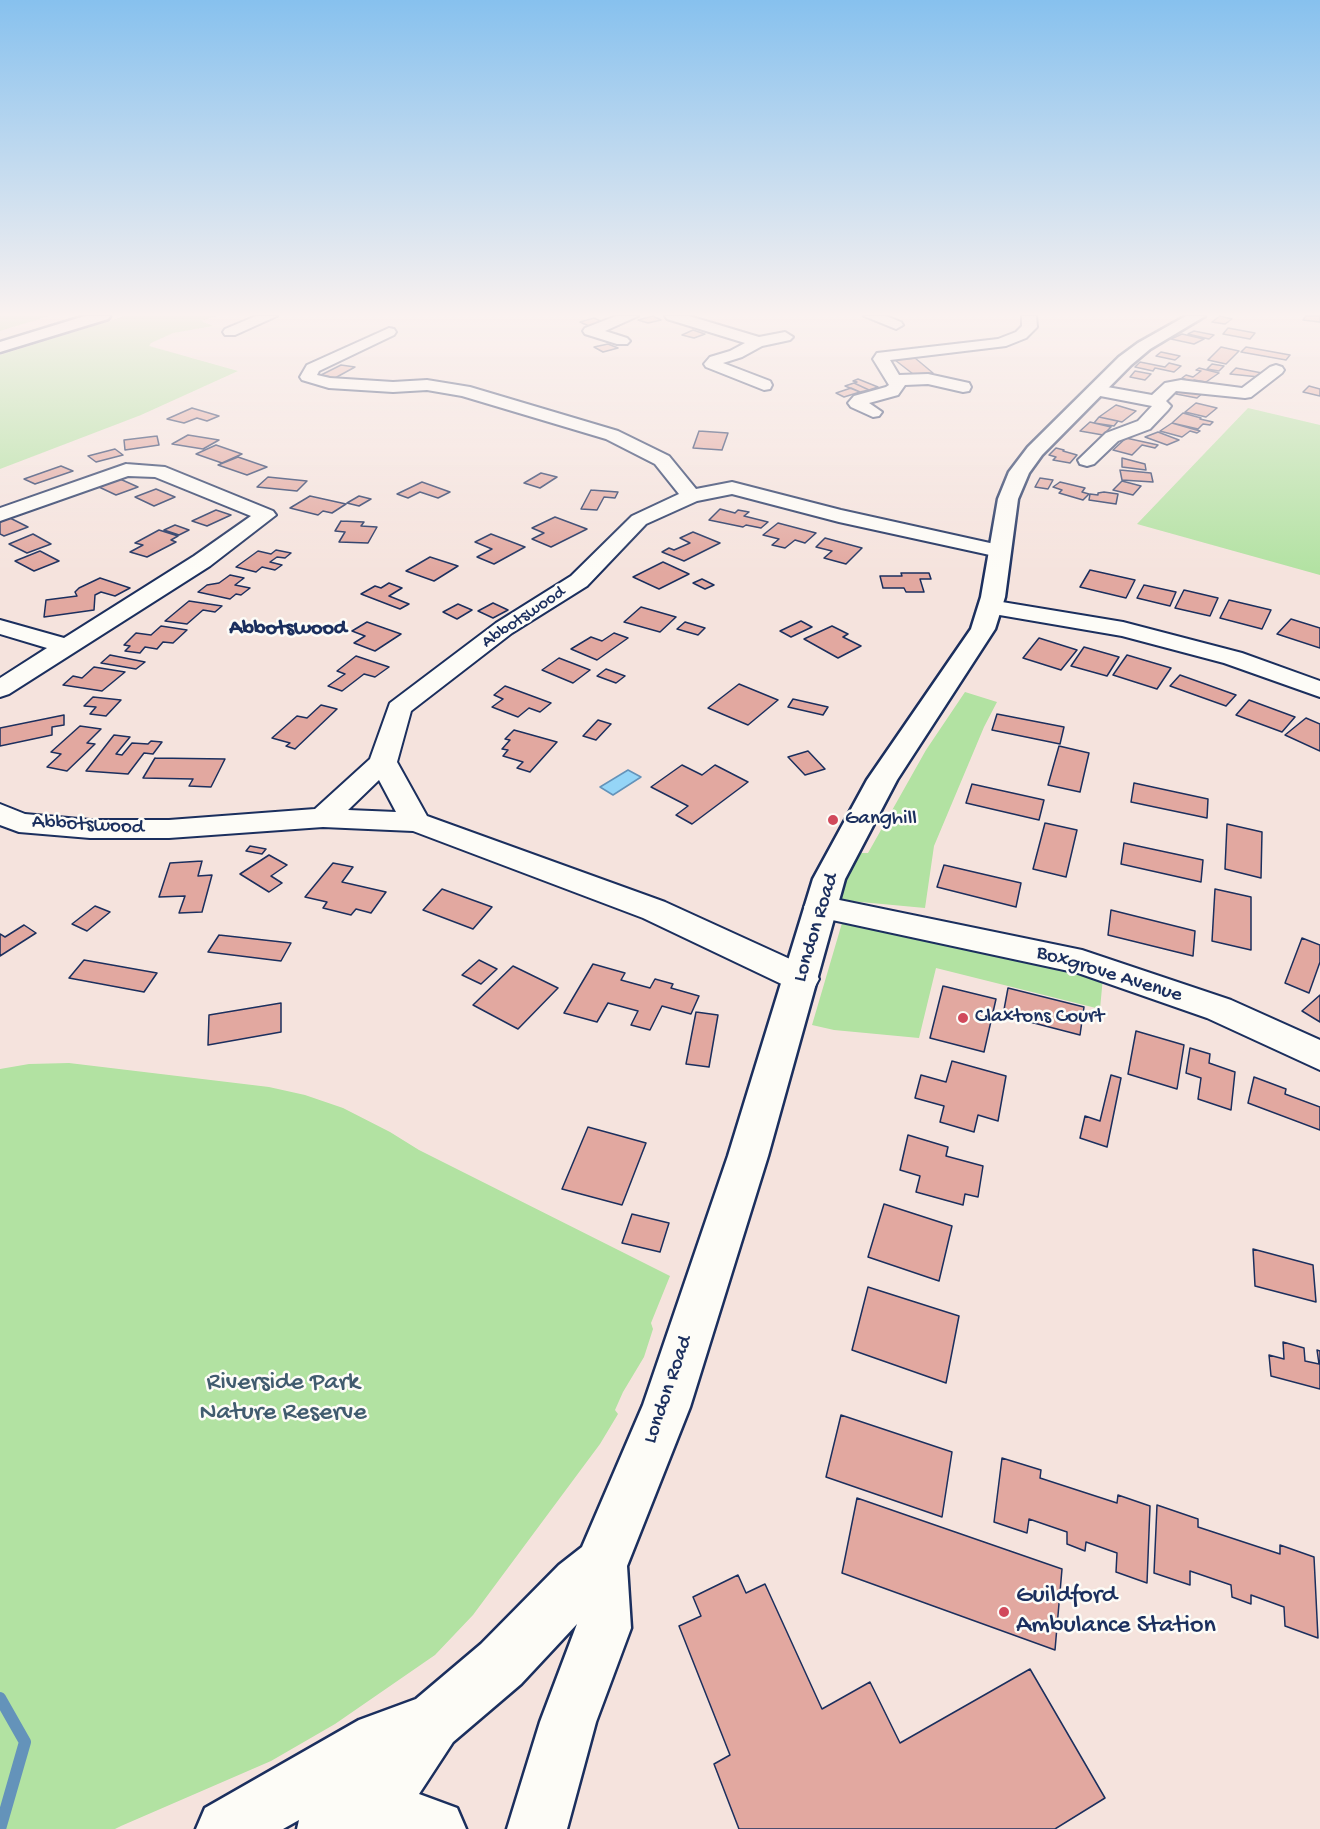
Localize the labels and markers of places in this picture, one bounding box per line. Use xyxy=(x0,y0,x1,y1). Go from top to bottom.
place label: Ganghill xyxy=(845,807,917,833)
marker: Ganghill xyxy=(826,813,840,827)
place label: Claxtons Court xyxy=(975,1005,1104,1031)
marker: Claxtons Court xyxy=(956,1011,970,1025)
place label: Guildford Ambulance Station xyxy=(1016,1581,1216,1642)
marker: Guildford Ambulance Station xyxy=(997,1605,1011,1619)

